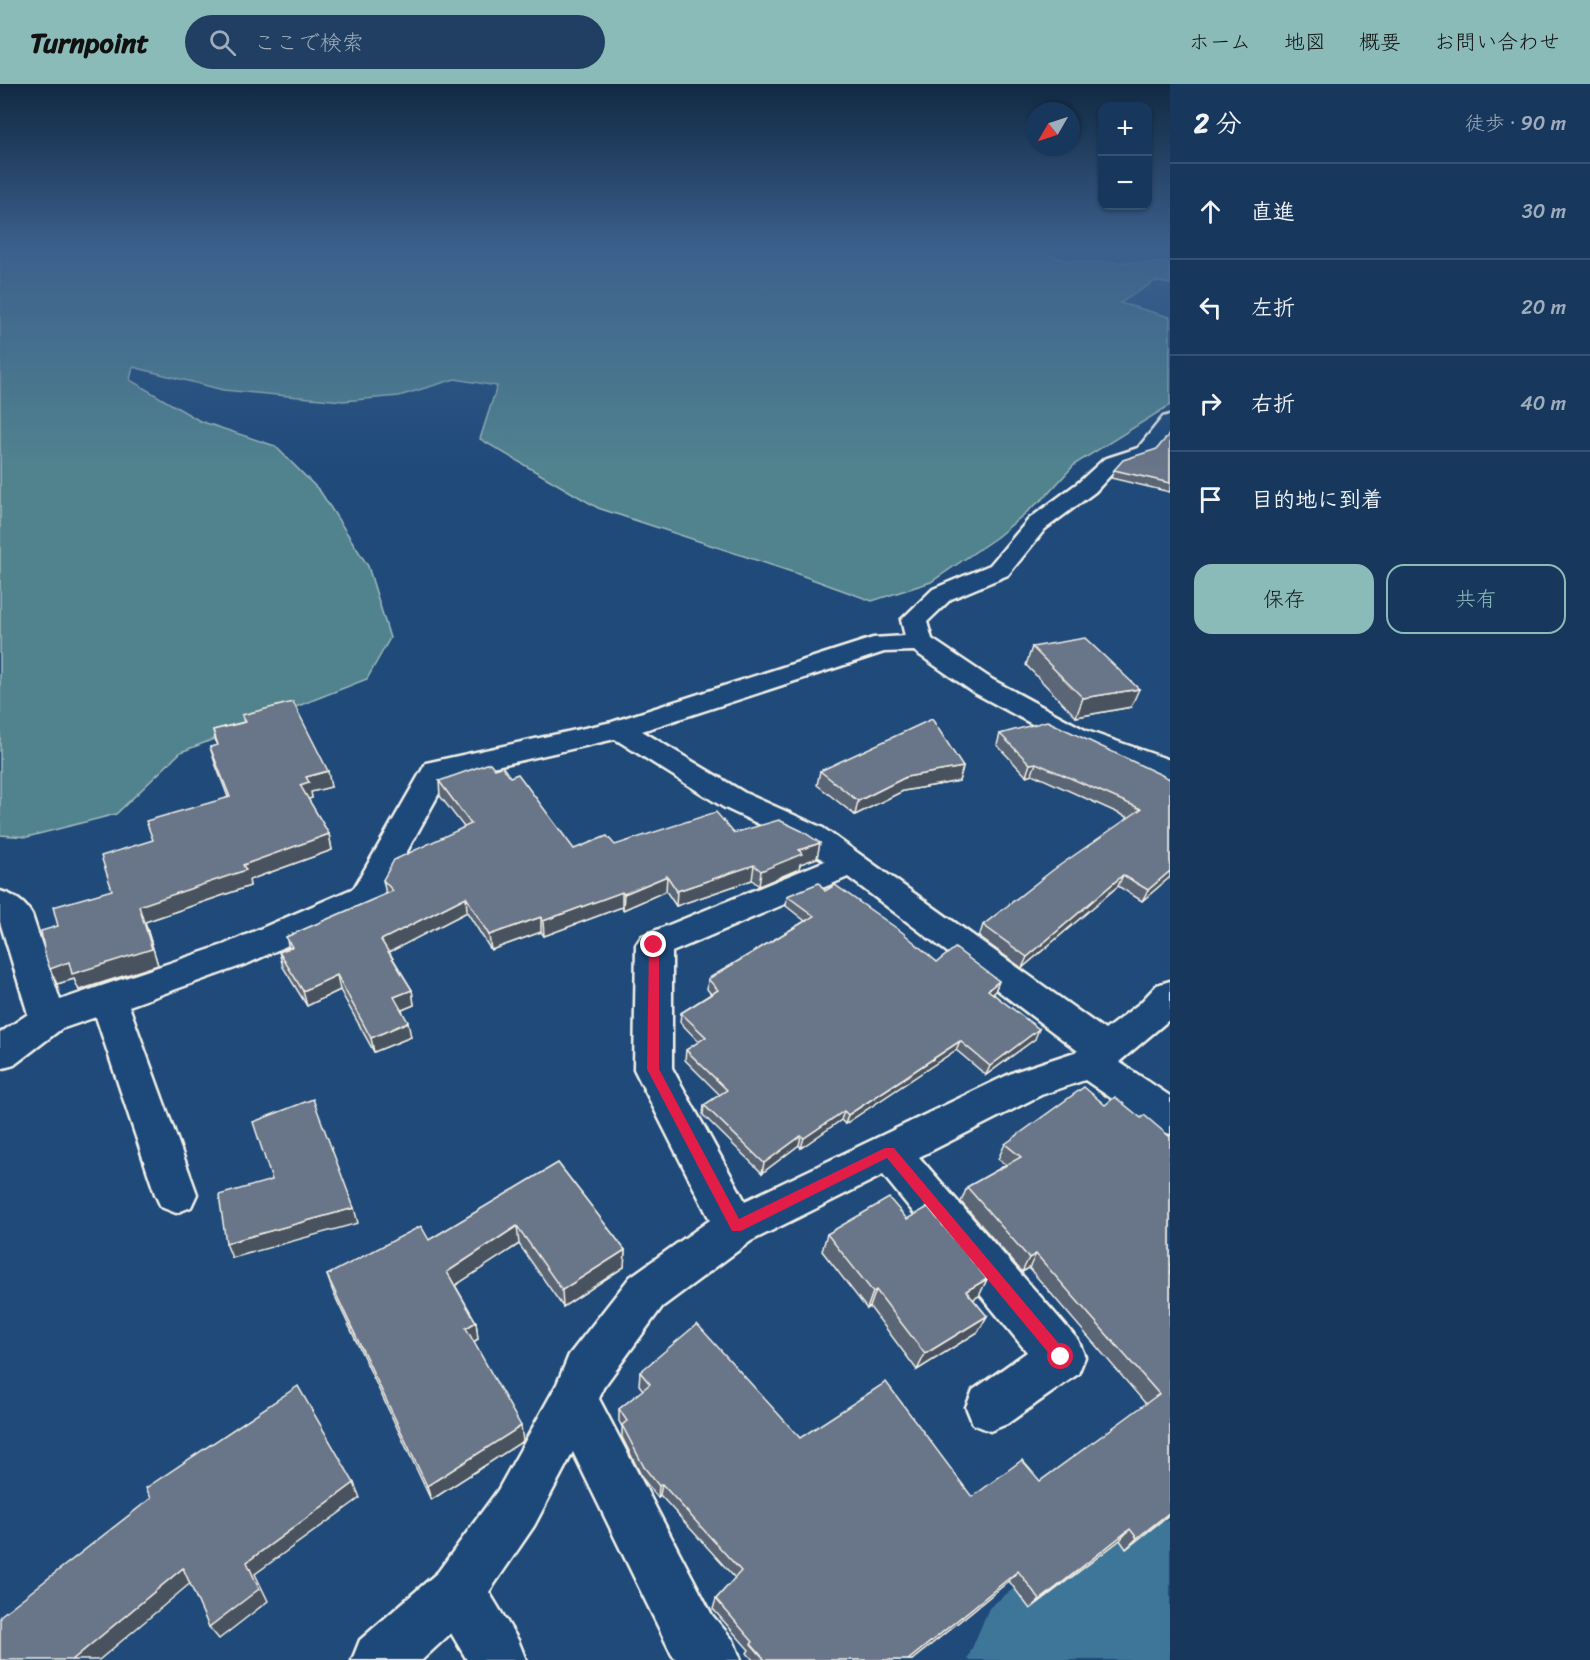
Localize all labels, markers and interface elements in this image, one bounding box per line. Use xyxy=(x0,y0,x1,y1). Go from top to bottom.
search box xyxy=(185,15,605,69)
text: Turnpoint xyxy=(30,18,149,67)
text: ここで検索 xyxy=(254,23,364,62)
text: ホーム xyxy=(1189,23,1251,61)
text: 地図 xyxy=(1284,23,1326,61)
text: 概要 xyxy=(1359,23,1401,61)
text: お問い合わせ xyxy=(1434,23,1560,61)
icon: search xyxy=(206,26,239,59)
text: 2 分 xyxy=(1194,100,1242,146)
north arrow xyxy=(1026,102,1080,156)
map controls xyxy=(1098,102,1152,210)
button: + xyxy=(1098,102,1152,156)
text: 徒歩 · 90 m xyxy=(1465,106,1566,141)
button: − xyxy=(1098,156,1152,210)
text: 直進 xyxy=(1251,192,1295,231)
text: 30 m xyxy=(1522,194,1566,229)
icon: ahead xyxy=(1194,195,1227,228)
text: 左折 xyxy=(1251,288,1295,327)
text: 20 m xyxy=(1521,290,1566,325)
icon: left xyxy=(1194,291,1227,324)
text: 右折 xyxy=(1251,384,1295,423)
text: 40 m xyxy=(1520,386,1566,421)
icon: right xyxy=(1194,387,1227,420)
text: 目的地に到着 xyxy=(1251,480,1383,519)
icon: arrive xyxy=(1194,483,1227,516)
button: 保存 xyxy=(1194,564,1374,634)
button: 共有 xyxy=(1386,564,1566,634)
route end xyxy=(640,931,666,957)
route start xyxy=(1047,1343,1073,1369)

